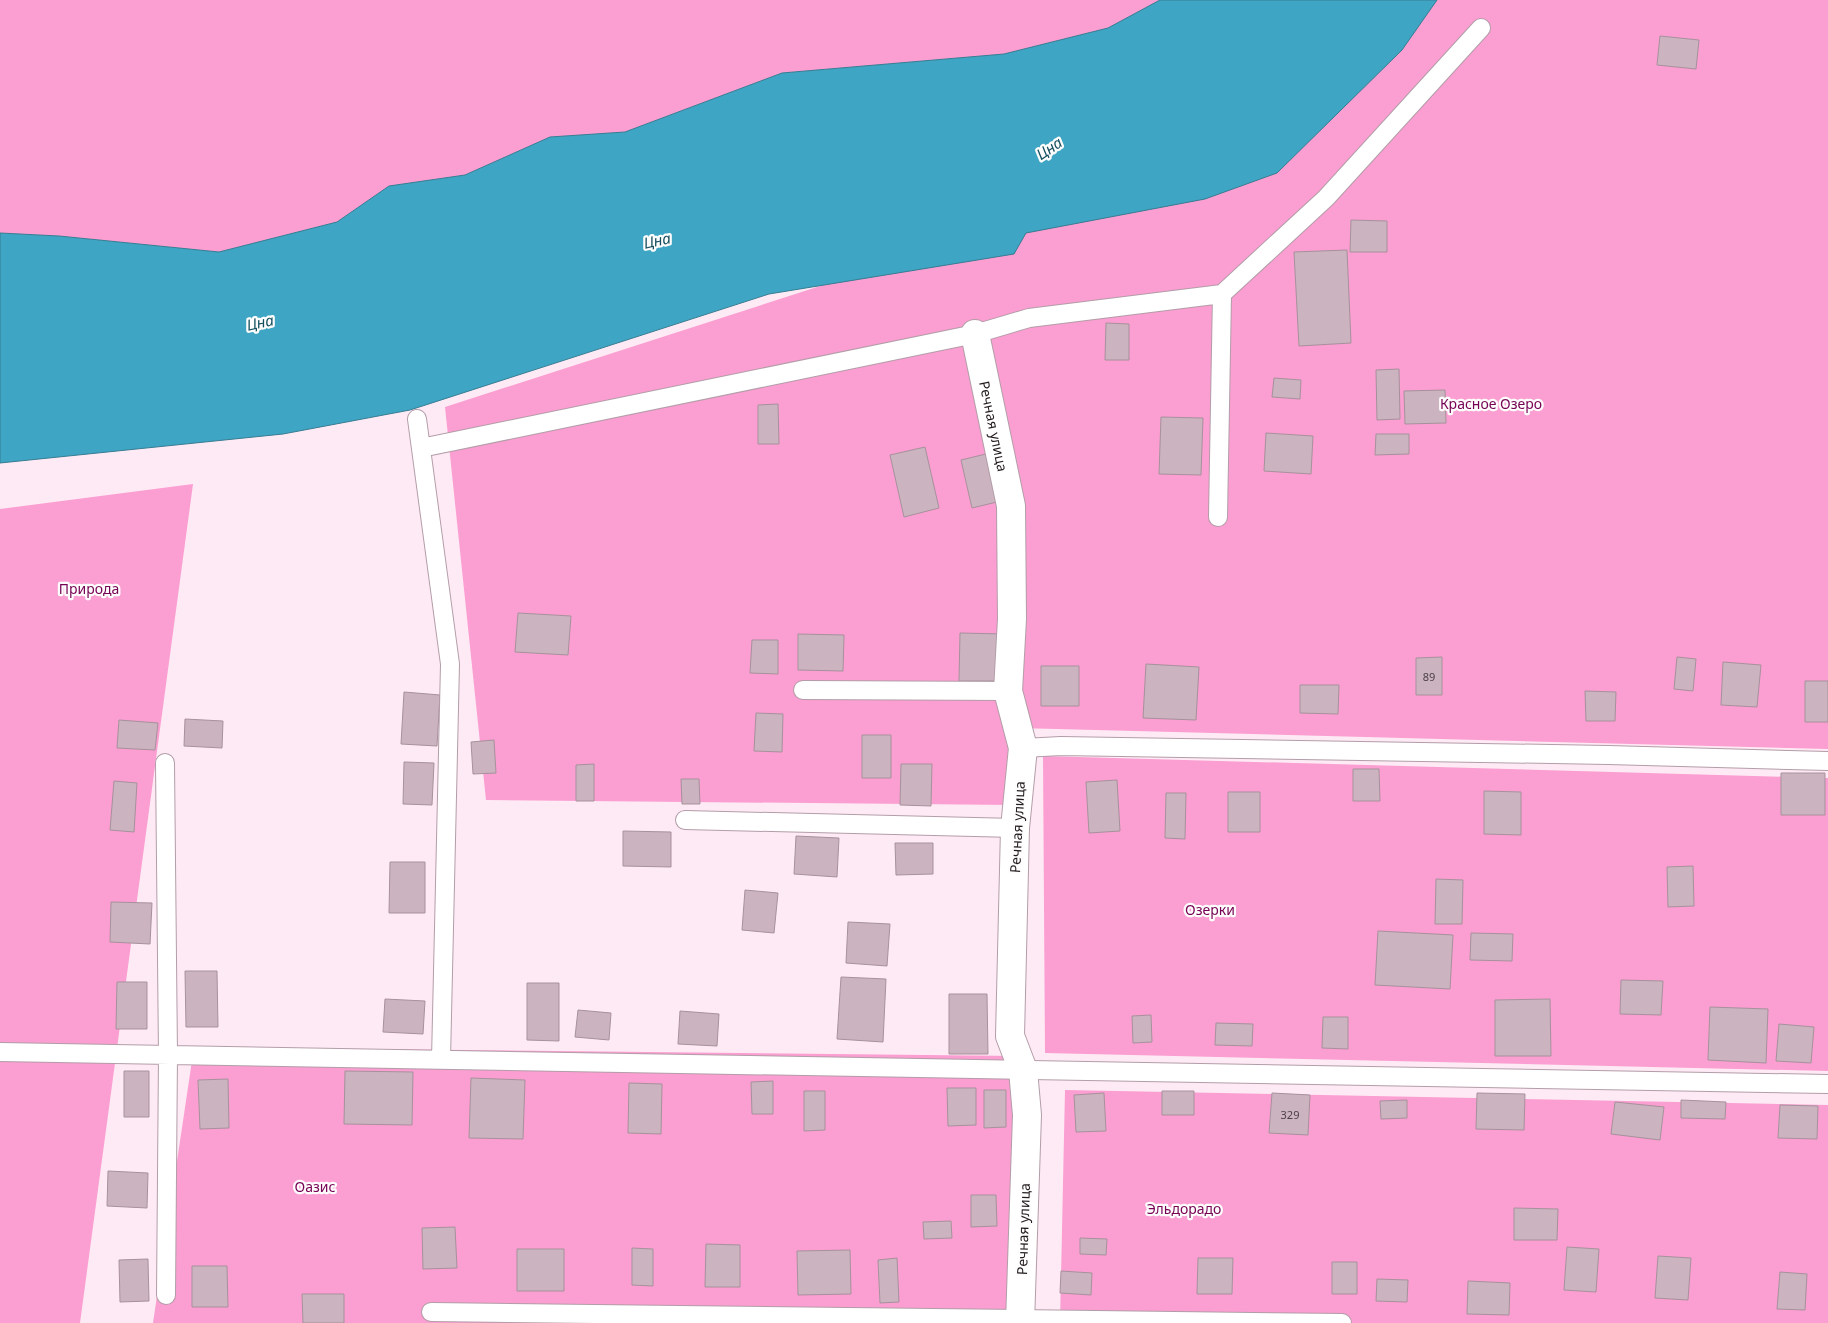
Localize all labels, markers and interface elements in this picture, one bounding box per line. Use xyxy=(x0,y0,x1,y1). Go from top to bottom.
water label: Цна xyxy=(1032,132,1066,164)
water label: Цна xyxy=(642,227,673,253)
water label: Цна xyxy=(245,309,276,335)
street label: Речная улица xyxy=(976,379,1013,473)
park label: Красное Озеро xyxy=(1440,394,1542,413)
park label: Природа xyxy=(59,579,119,598)
house number: 89 xyxy=(1423,669,1435,684)
street label: Речная улица xyxy=(1005,781,1029,873)
park label: Озерки xyxy=(1185,900,1235,919)
house number: 329 xyxy=(1281,1107,1299,1122)
park label: Оазис xyxy=(295,1177,336,1196)
street label: Речная улица xyxy=(1012,1183,1034,1275)
park label: Эльдорадо xyxy=(1147,1199,1221,1218)

